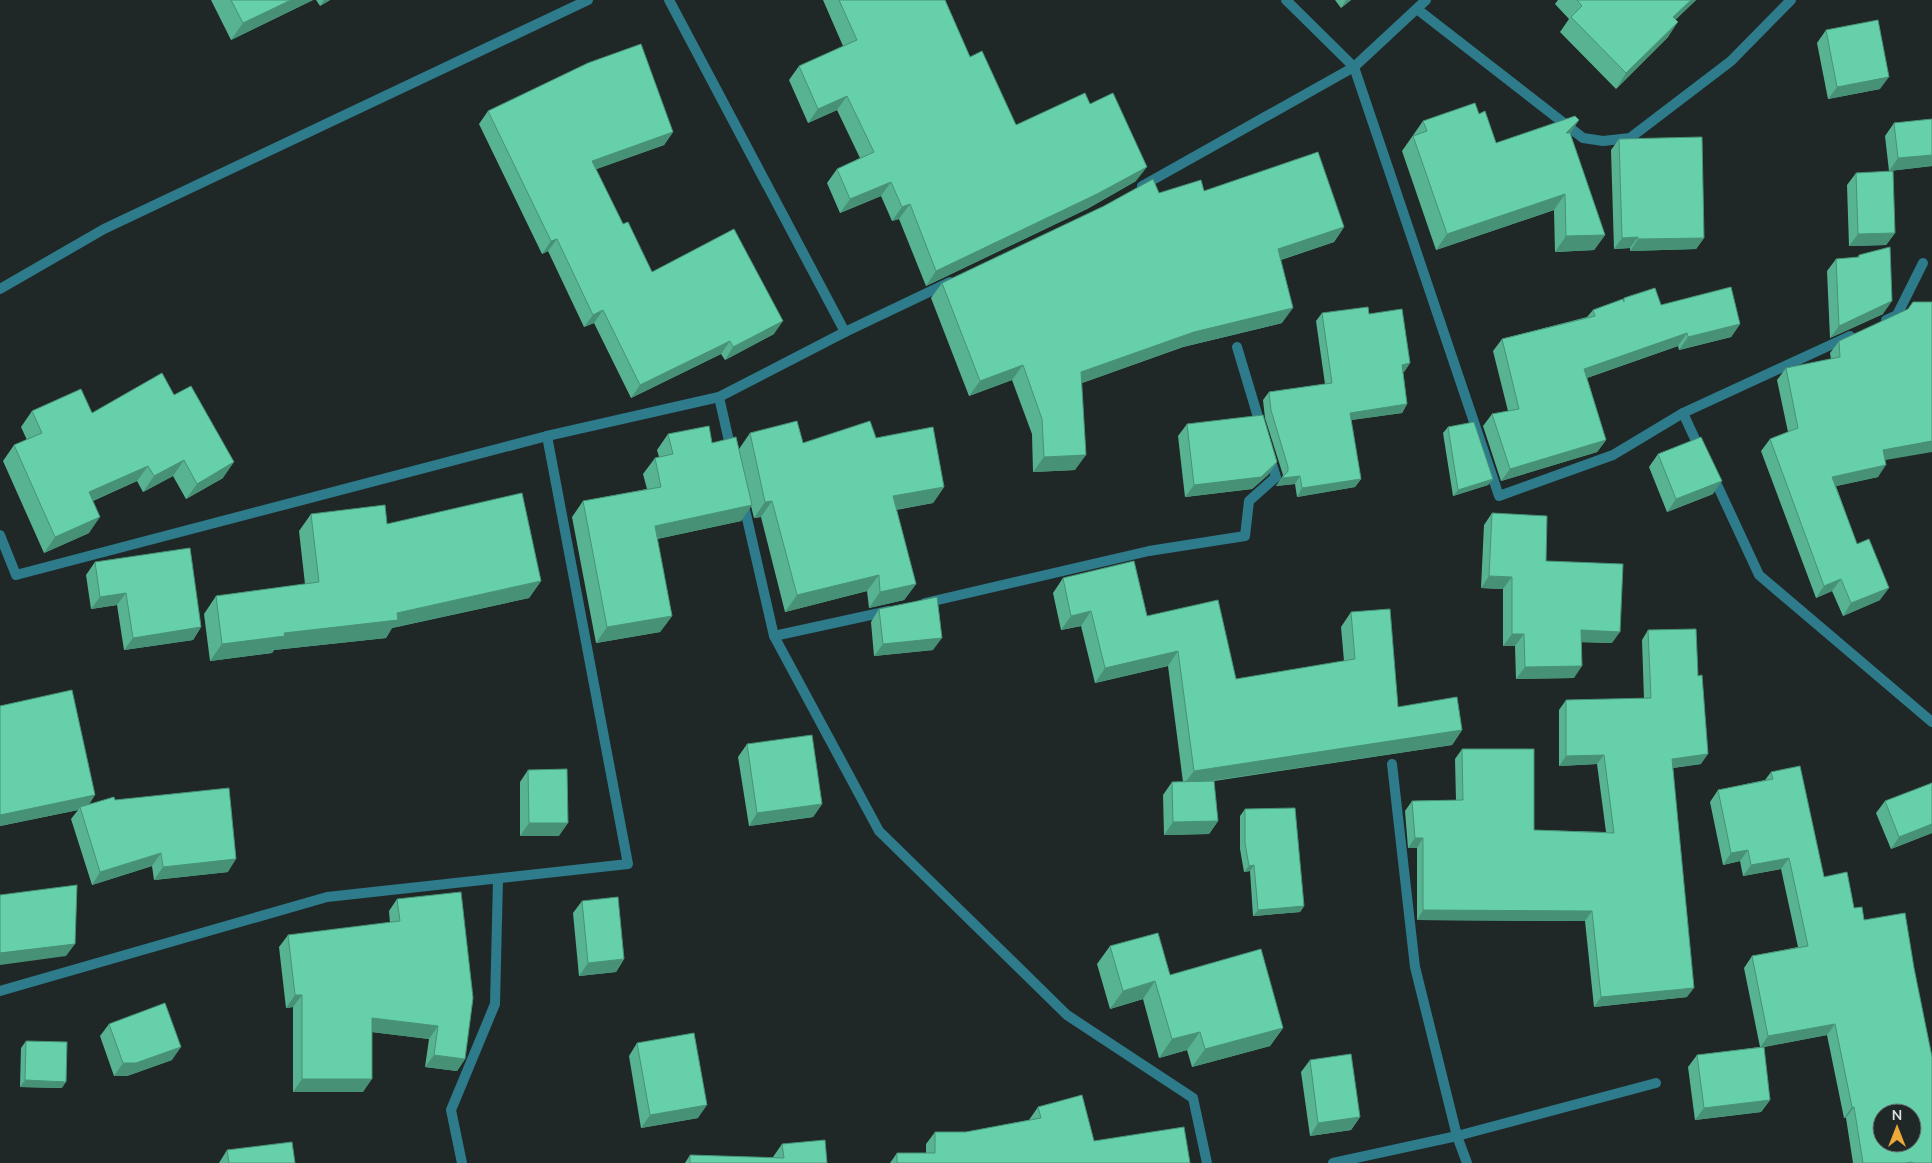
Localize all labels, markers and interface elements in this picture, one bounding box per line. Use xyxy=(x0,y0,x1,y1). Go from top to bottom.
north arrow xyxy=(1872,1103,1922,1153)
text: N xyxy=(1892,1106,1902,1125)

